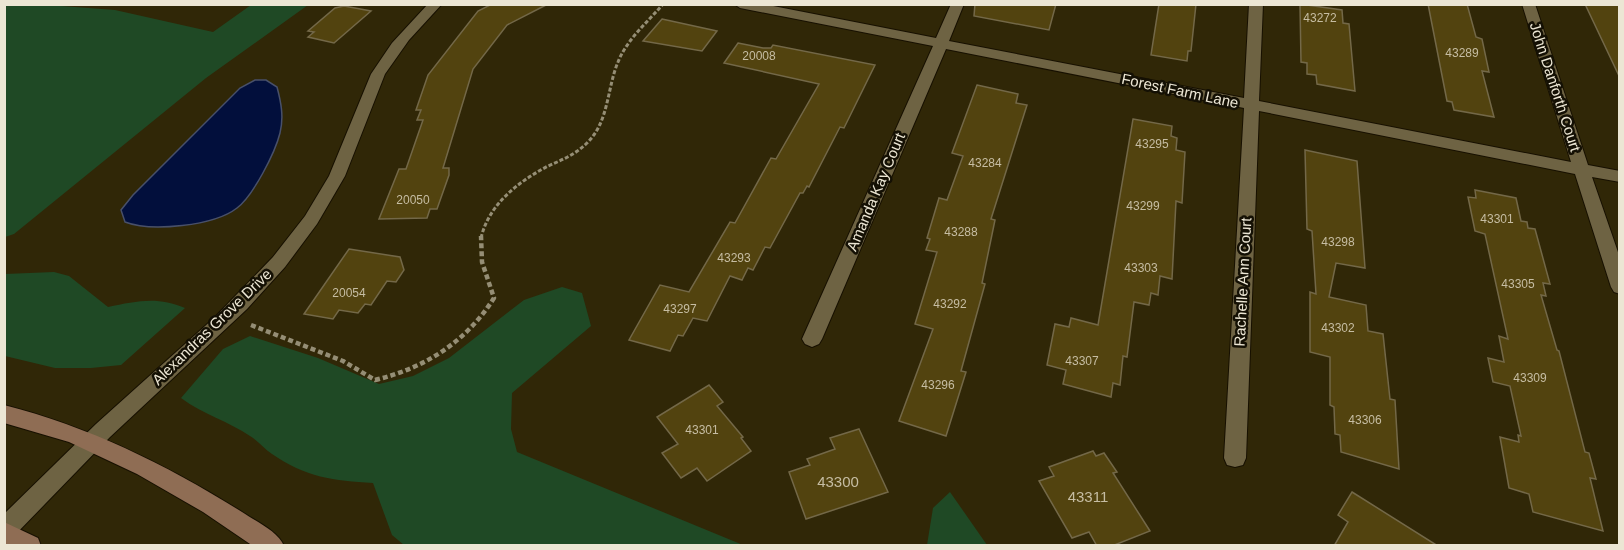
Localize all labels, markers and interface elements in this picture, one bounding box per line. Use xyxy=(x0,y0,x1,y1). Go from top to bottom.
house number: 43272 xyxy=(1303,11,1337,25)
street label: John Danforth Court xyxy=(1527,20,1585,154)
house number: 43289 xyxy=(1445,46,1479,60)
house number: 20008 xyxy=(742,49,776,63)
street label: Forest Farm Lane xyxy=(1120,70,1240,111)
street label: Amanda Kay Court xyxy=(843,129,908,253)
house number: 43295 xyxy=(1135,137,1169,151)
house number: 43284 xyxy=(968,156,1002,170)
house number: 20050 xyxy=(396,193,430,207)
house number: 43299 xyxy=(1126,199,1160,213)
house number: 43301 xyxy=(1480,212,1514,226)
street label: Rachelle Ann Court xyxy=(1231,216,1254,347)
house number: 43288 xyxy=(944,225,978,239)
house number: 43298 xyxy=(1321,235,1355,249)
house number: 43293 xyxy=(717,251,751,265)
house number: 43303 xyxy=(1124,261,1158,275)
street label: Alexandras Grove Drive xyxy=(148,265,275,388)
house number: 43305 xyxy=(1501,277,1535,291)
house number: 20054 xyxy=(332,286,366,300)
house number: 43292 xyxy=(933,297,967,311)
house number: 43297 xyxy=(663,302,697,316)
house number: 43302 xyxy=(1321,321,1355,335)
house number: 43307 xyxy=(1065,354,1099,368)
house number: 43309 xyxy=(1513,371,1547,385)
house number: 43296 xyxy=(921,378,955,392)
house number: 43306 xyxy=(1348,413,1382,427)
house number: 43301 xyxy=(685,423,719,437)
house number: 43300 xyxy=(817,473,859,490)
house number: 43311 xyxy=(1068,488,1108,505)

